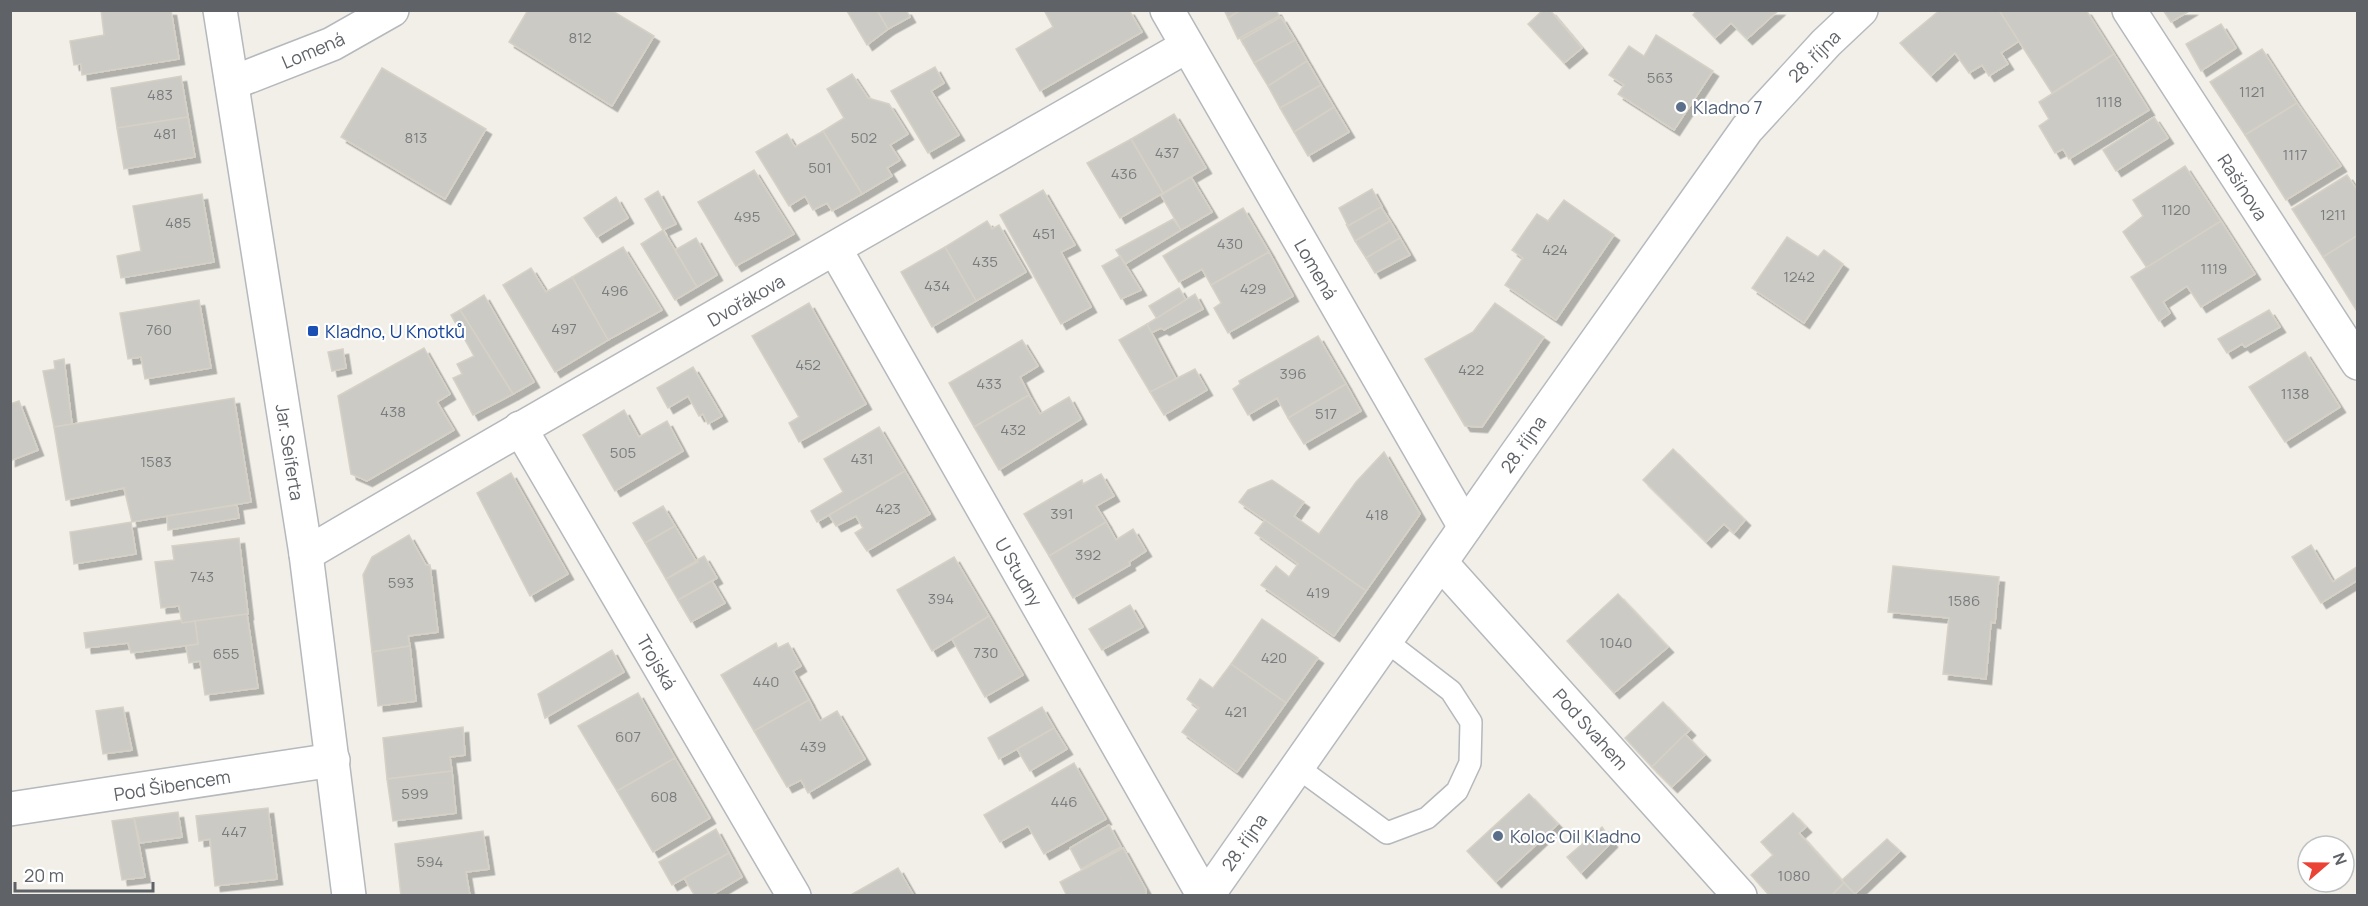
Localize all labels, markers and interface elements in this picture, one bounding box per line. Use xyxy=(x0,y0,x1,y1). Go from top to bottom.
street label: 28. října xyxy=(1783,25,1845,87)
street label: Lomená xyxy=(278,26,348,74)
house number: 812 xyxy=(568,27,592,48)
house number: 563 xyxy=(1647,67,1673,88)
house number: 1121 xyxy=(2239,81,2265,102)
house number: 483 xyxy=(147,84,173,105)
house number: 1118 xyxy=(2096,91,2122,112)
place label: Kladno 7 xyxy=(1693,95,1762,119)
marker: Kladno 7 xyxy=(1674,100,1688,114)
house number: 481 xyxy=(153,123,177,144)
house number: 813 xyxy=(405,127,427,148)
house number: 502 xyxy=(851,127,877,148)
house number: 437 xyxy=(1155,142,1179,163)
house number: 1117 xyxy=(2282,144,2308,165)
street label: Rašínova xyxy=(2213,149,2273,225)
house number: 501 xyxy=(808,157,832,178)
house number: 436 xyxy=(1111,163,1137,184)
house number: 1120 xyxy=(2161,199,2191,220)
house number: 1211 xyxy=(2320,204,2346,225)
house number: 495 xyxy=(734,206,760,227)
house number: 485 xyxy=(165,212,191,233)
house number: 451 xyxy=(1032,223,1056,244)
house number: 430 xyxy=(1217,233,1243,254)
street label: Lomená xyxy=(1289,234,1343,304)
house number: 424 xyxy=(1542,239,1568,260)
house number: 435 xyxy=(972,251,998,272)
house number: 1119 xyxy=(2201,258,2227,279)
house number: 1242 xyxy=(1783,266,1815,287)
street label: Dvořákova xyxy=(703,268,789,332)
house number: 434 xyxy=(924,275,950,296)
house number: 429 xyxy=(1240,278,1266,299)
house number: 496 xyxy=(601,280,629,301)
house number: 497 xyxy=(551,318,577,339)
house number: 760 xyxy=(146,319,172,340)
place label: Kladno, U Knotků xyxy=(325,319,465,343)
marker: Kladno, U Knotků xyxy=(306,324,320,338)
house number: 452 xyxy=(795,354,821,375)
house number: 422 xyxy=(1458,359,1484,380)
house number: 396 xyxy=(1280,363,1306,384)
house number: 433 xyxy=(976,373,1002,394)
house number: 1138 xyxy=(2281,383,2309,404)
house number: 438 xyxy=(380,401,406,422)
street label: Jar. Seiferta xyxy=(271,402,309,502)
house number: 517 xyxy=(1315,403,1337,424)
street label: 28. října xyxy=(1495,411,1551,477)
house number: 432 xyxy=(1000,419,1026,440)
house number: 505 xyxy=(610,442,636,463)
house number: 431 xyxy=(851,448,874,469)
house number: 1583 xyxy=(140,451,172,472)
house number: 423 xyxy=(875,498,901,519)
house number: 391 xyxy=(1050,503,1074,524)
house number: 418 xyxy=(1365,504,1389,525)
street label: U Studny xyxy=(990,533,1049,611)
house number: 392 xyxy=(1075,544,1101,565)
house number: 743 xyxy=(190,566,214,587)
house number: 593 xyxy=(388,572,414,593)
house number: 419 xyxy=(1306,582,1330,603)
house number: 394 xyxy=(928,588,954,609)
house number: 1586 xyxy=(1948,590,1980,611)
street label: Trojská xyxy=(632,630,682,694)
house number: 1040 xyxy=(1600,632,1633,653)
house number: 730 xyxy=(974,642,998,663)
house number: 655 xyxy=(213,643,239,664)
house number: 420 xyxy=(1261,647,1287,668)
house number: 440 xyxy=(753,671,780,692)
street label: Pod Svahem xyxy=(1548,683,1634,775)
house number: 421 xyxy=(1224,701,1248,722)
house number: 607 xyxy=(615,726,641,747)
house number: 439 xyxy=(800,736,826,757)
street label: Pod Šibencem xyxy=(112,764,232,806)
house number: 599 xyxy=(401,783,429,804)
house number: 608 xyxy=(650,786,678,807)
house number: 446 xyxy=(1050,791,1078,812)
street label: 28. října xyxy=(1216,809,1272,875)
house number: 447 xyxy=(221,821,247,842)
place label: Koloc Oil Kladno xyxy=(1510,824,1641,848)
marker: Koloc Oil Kladno xyxy=(1491,829,1505,843)
north arrow xyxy=(2296,834,2356,894)
text: N xyxy=(2328,850,2352,868)
house number: 594 xyxy=(417,851,444,872)
scale bar xyxy=(15,855,153,893)
text: 20 m xyxy=(24,863,64,887)
house number: 1080 xyxy=(1778,865,1810,886)

